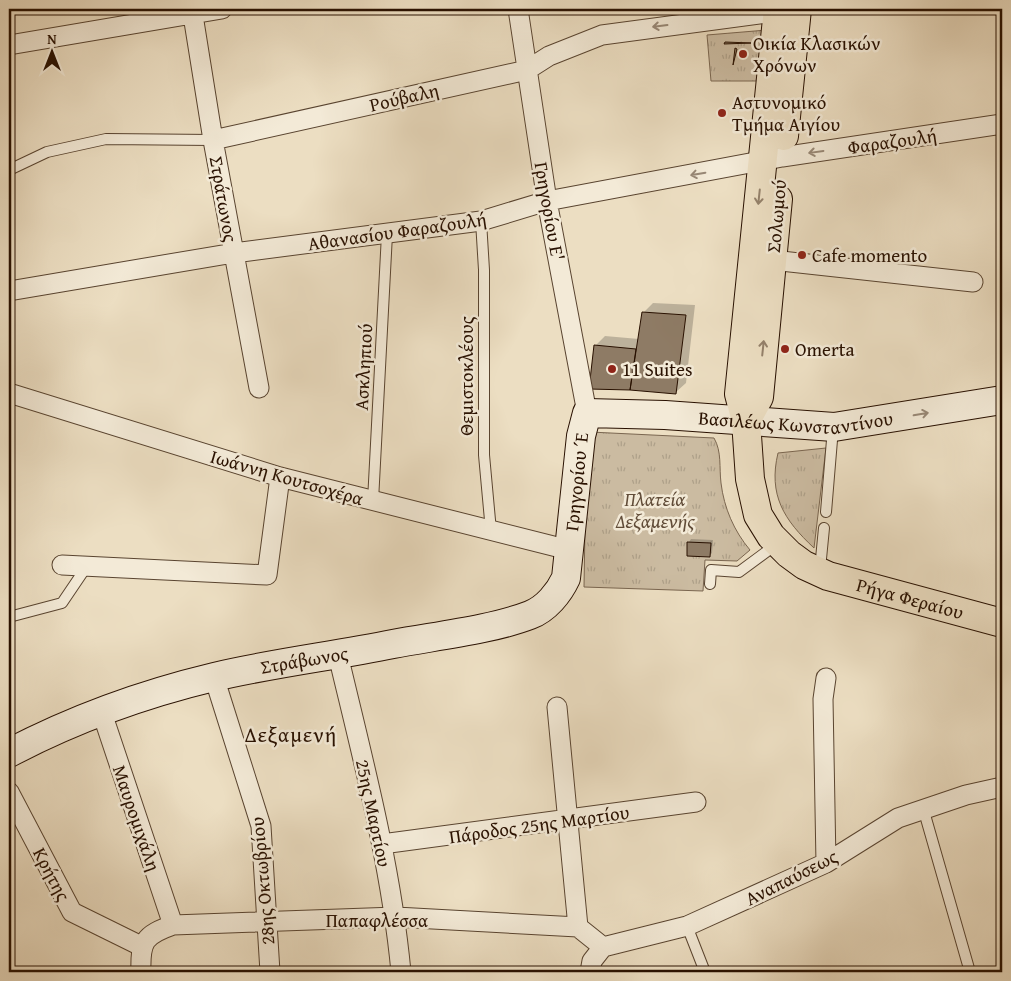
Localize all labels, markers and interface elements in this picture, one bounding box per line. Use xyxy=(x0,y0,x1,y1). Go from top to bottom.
one-way arrow xyxy=(652,21,668,31)
north arrow xyxy=(28,28,78,78)
text: N xyxy=(47,29,57,49)
place label: Οικία Κλασικών Χρόνων xyxy=(753,29,881,79)
marker: Οικία Κλασικών Χρόνων xyxy=(737,48,749,60)
street label: Ρούβαλη xyxy=(367,75,441,119)
place label: Αστυνομικό Τμήμα Αιγίου xyxy=(732,88,840,138)
marker: Αστυνομικό Τμήμα Αιγίου xyxy=(716,107,728,119)
street label: Φαραζουλή xyxy=(846,121,938,161)
one-way arrow xyxy=(808,147,824,157)
street label: Στράτωνος xyxy=(203,154,245,244)
street label: Γρηγορίου Ε' xyxy=(528,160,572,262)
one-way arrow xyxy=(690,169,706,179)
street label: Σολωμού xyxy=(759,178,793,254)
one-way arrow xyxy=(754,188,764,204)
street label: Αθανασίου Φαραζουλή xyxy=(306,205,488,257)
place label: Cafe momento xyxy=(812,241,927,269)
marker: Cafe momento xyxy=(796,249,808,261)
street label: Θεμιστοκλέους xyxy=(452,316,480,436)
street label: Ασκληπιού xyxy=(347,323,379,411)
place label: Omerta xyxy=(795,335,855,363)
one-way arrow xyxy=(759,341,768,357)
marker: Omerta xyxy=(779,343,791,355)
place label: 11 Suites xyxy=(622,355,693,383)
marker: 11 Suites xyxy=(606,363,618,375)
street label: Βασιλέως Κωνσταντίνου xyxy=(698,403,895,441)
one-way arrow xyxy=(913,408,929,418)
street label: Γρηγορίου Έ xyxy=(557,431,595,533)
street label: Ιωάννη Κουτσοχέρα xyxy=(207,442,367,512)
park label: Πλατεία Δεξαμενής xyxy=(615,485,695,535)
street label: Ρήγα Φεραίου xyxy=(853,570,967,626)
street label: Στράβωνος xyxy=(258,639,350,681)
district label: Δεξαμενή xyxy=(245,719,337,750)
street label: 25ης Μαρτίου xyxy=(349,757,399,870)
street label: Μαυρομιχάλη xyxy=(106,761,168,875)
street label: Πάροδος 25ης Μαρτίου xyxy=(447,797,631,851)
street label: 28ης Οκτωβρίου xyxy=(242,816,282,946)
street label: Κρήτης xyxy=(26,842,78,906)
street label: Αναπαύσεως xyxy=(740,842,842,912)
street label: Παπαφλέσσα xyxy=(326,906,428,934)

